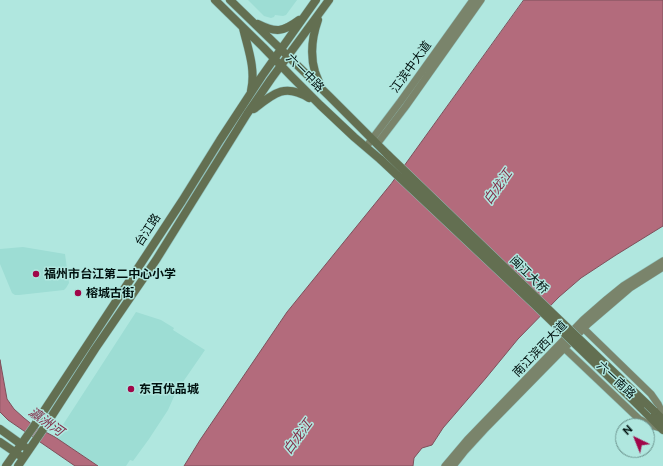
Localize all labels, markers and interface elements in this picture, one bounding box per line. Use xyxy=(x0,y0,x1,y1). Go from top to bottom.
street label: 江滨中大道 xyxy=(388,38,434,96)
street label: 六一中路 xyxy=(283,51,327,95)
water label: 白龙江 xyxy=(480,167,516,207)
street label: 台江路 xyxy=(132,211,164,249)
street label: 闽江大桥 xyxy=(507,253,551,297)
place label: 福州市台江第二中心小学 xyxy=(44,267,176,281)
marker: 福州市台江第二中心小学 xyxy=(31,269,41,279)
place label: 榕城古街 xyxy=(86,286,134,300)
marker: 榕城古街 xyxy=(73,288,83,298)
street label: 南江滨西大道 xyxy=(510,318,570,380)
street label: 六一南路 xyxy=(594,358,638,402)
place label: 东百优品城 xyxy=(139,382,199,396)
marker: 东百优品城 xyxy=(126,384,136,394)
water label: 瀛洲河 xyxy=(26,404,66,440)
water label: 白龙江 xyxy=(280,417,316,457)
north arrow xyxy=(615,418,655,458)
text: N xyxy=(620,423,635,437)

